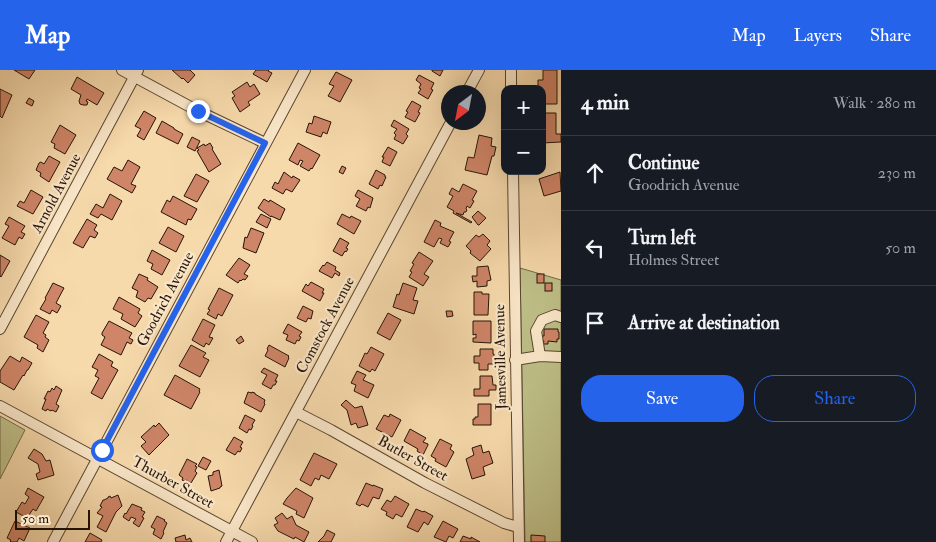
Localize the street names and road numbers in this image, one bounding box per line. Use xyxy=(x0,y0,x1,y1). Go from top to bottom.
street label: Arnold Avenue xyxy=(27,150,85,237)
street label: Goodrich Avenue xyxy=(133,249,198,350)
street label: Comstock Avenue xyxy=(292,274,359,377)
street label: Jamesville Avenue xyxy=(490,304,512,411)
street label: Butler Street xyxy=(374,431,451,486)
street label: Thurber Street xyxy=(128,452,217,513)

